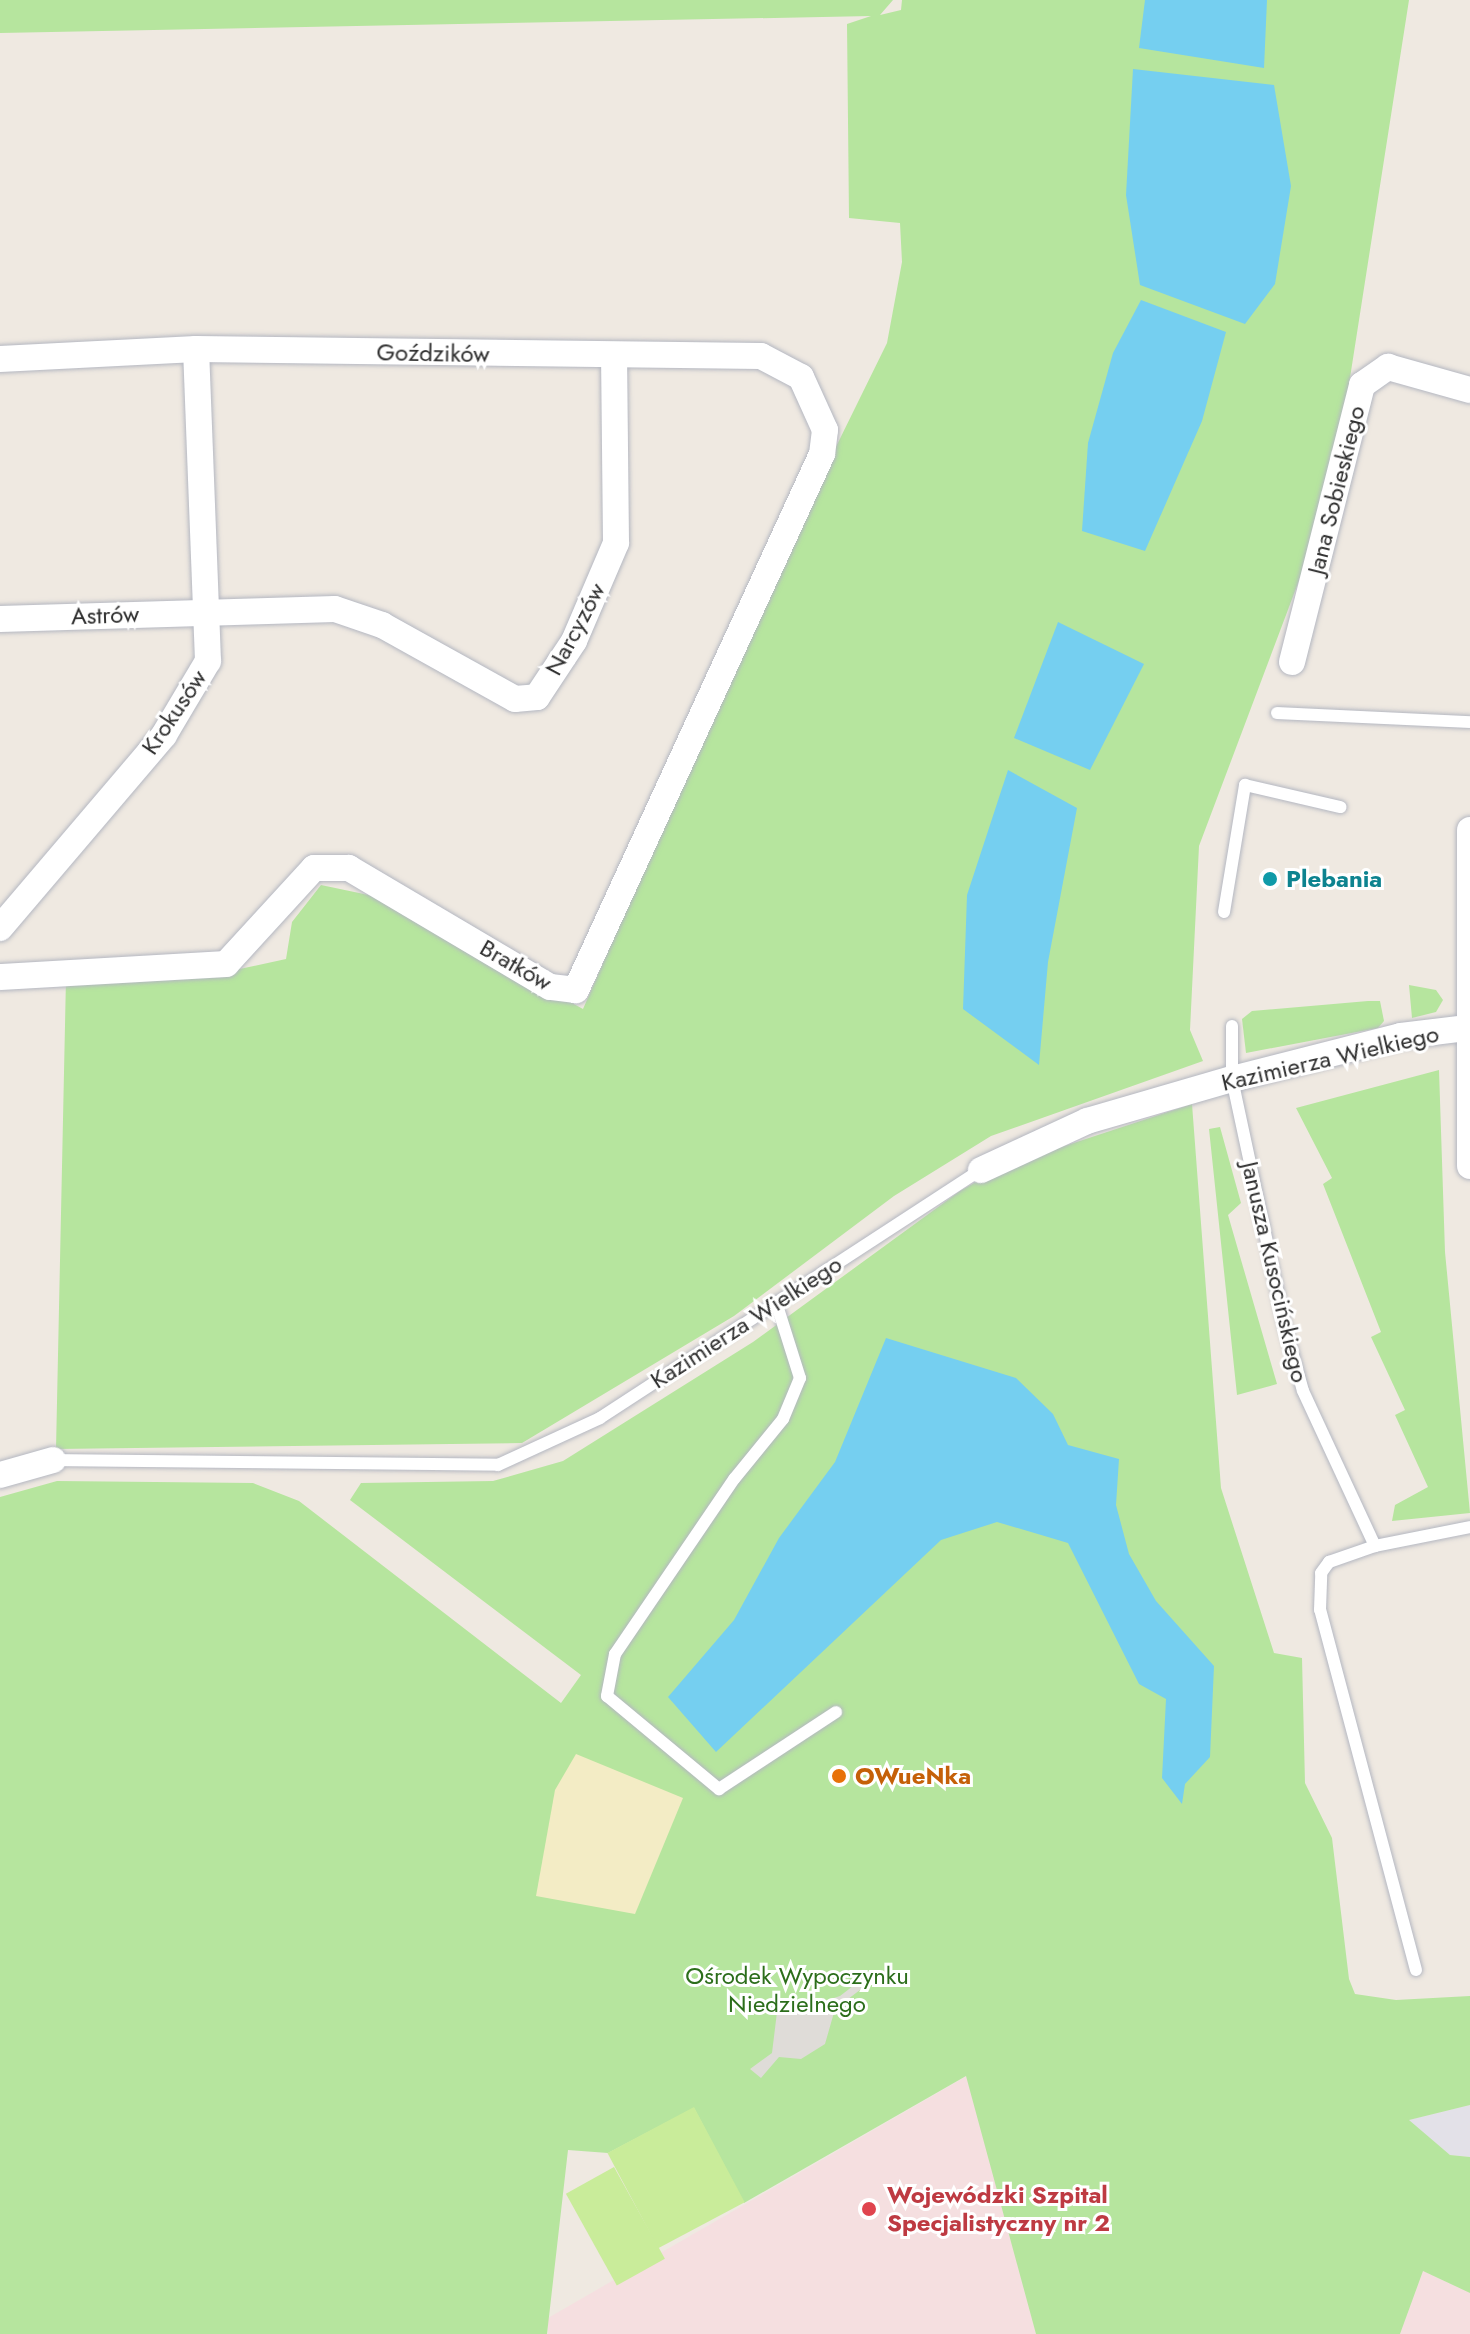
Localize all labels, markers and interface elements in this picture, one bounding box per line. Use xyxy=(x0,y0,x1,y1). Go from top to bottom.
street label: Goździków xyxy=(376,338,490,368)
street label: Jana Sobieskiego xyxy=(1301,403,1371,577)
street label: Narcyzów xyxy=(539,578,611,680)
street label: Astrów xyxy=(70,599,140,631)
street label: Krokusów xyxy=(135,664,213,760)
place label: Plebania xyxy=(1286,865,1382,893)
marker: Plebania xyxy=(1261,870,1279,888)
street label: Bratków xyxy=(475,933,557,997)
street label: Kazimierza Wielkiego xyxy=(1218,1019,1442,1097)
street label: Janusza Kusocińskiego xyxy=(1236,1159,1314,1385)
street label: Kazimierza Wielkiego xyxy=(645,1249,847,1395)
place label: OWueNka xyxy=(855,1762,971,1790)
marker: OWueNka xyxy=(830,1767,848,1785)
park label: Ośrodek Wypoczynku Niedzielnego xyxy=(685,1962,909,2018)
place label: Wojewódzki Szpital Specjalistyczny nr 2 xyxy=(887,2181,1110,2237)
marker: Wojewódzki Szpital Specjalistyczny nr 2 xyxy=(858,2198,880,2220)

